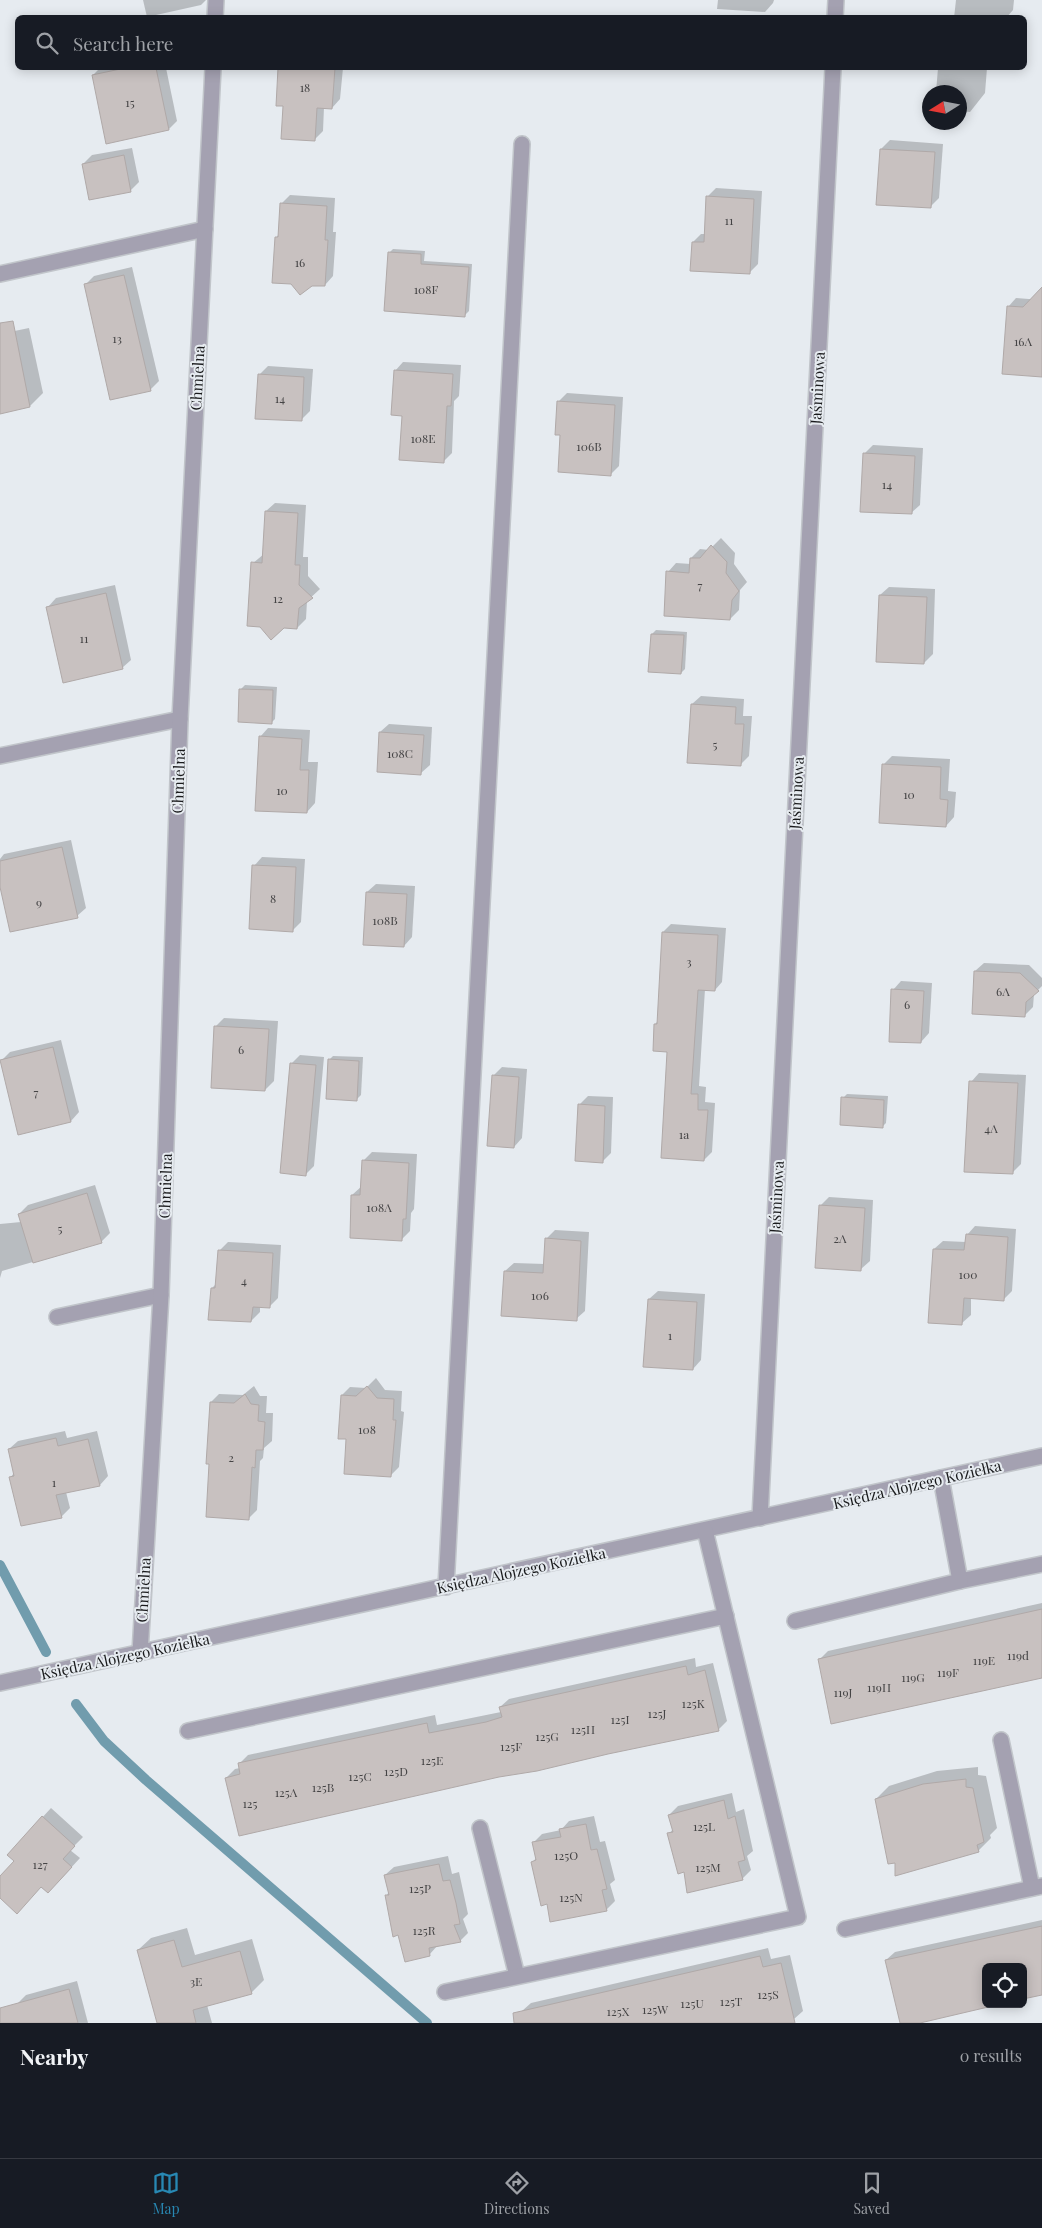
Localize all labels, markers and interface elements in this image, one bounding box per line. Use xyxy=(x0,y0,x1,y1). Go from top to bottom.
search box xyxy=(15,15,1027,70)
icon: search xyxy=(33,29,61,57)
text: Search here xyxy=(73,30,173,56)
house number: 18 xyxy=(300,79,310,95)
north arrow xyxy=(922,85,967,130)
house number: 15 xyxy=(125,94,135,110)
house number: 11 xyxy=(725,212,734,228)
house number: 16 xyxy=(295,254,305,270)
house number: 108F xyxy=(414,281,439,297)
house number: 13 xyxy=(112,330,122,346)
house number: 16A xyxy=(1014,333,1033,349)
street label: Chmielna xyxy=(185,344,209,411)
street label: Jaśminowa xyxy=(805,351,829,426)
house number: 14 xyxy=(275,390,285,406)
house number: 108E xyxy=(410,430,436,446)
house number: 106B xyxy=(576,438,602,454)
house number: 14 xyxy=(882,476,892,492)
house number: 7 xyxy=(698,577,703,593)
house number: 12 xyxy=(273,590,283,606)
house number: 11 xyxy=(80,630,89,646)
house number: 5 xyxy=(713,736,718,752)
house number: 108C xyxy=(387,745,413,761)
street label: Chmielna xyxy=(167,748,189,814)
street label: Jaśminowa xyxy=(784,756,808,831)
house number: 10 xyxy=(276,782,288,798)
house number: 10 xyxy=(903,786,915,802)
house number: 8 xyxy=(270,890,276,906)
house number: 9 xyxy=(36,894,42,910)
house number: 108B xyxy=(372,912,398,928)
house number: 3 xyxy=(686,953,692,969)
house number: 6A xyxy=(996,983,1010,999)
house number: 6 xyxy=(904,996,910,1012)
house number: 6 xyxy=(238,1041,244,1057)
house number: 7 xyxy=(34,1084,39,1100)
house number: 4A xyxy=(984,1120,998,1136)
house number: 1a xyxy=(679,1126,689,1142)
street label: Chmielna xyxy=(154,1153,176,1219)
street label: Jaśminowa xyxy=(764,1160,788,1235)
house number: 108A xyxy=(366,1199,392,1215)
house number: 5 xyxy=(58,1220,63,1236)
house number: 2A xyxy=(833,1230,847,1246)
house number: 100 xyxy=(959,1266,977,1282)
house number: 4 xyxy=(241,1272,247,1288)
house number: 106 xyxy=(531,1287,549,1303)
house number: 1 xyxy=(668,1327,673,1343)
house number: 108 xyxy=(358,1421,376,1437)
house number: 2 xyxy=(228,1449,234,1465)
street label: Księdza Alojzego Koziełka xyxy=(831,1455,1004,1513)
house number: 1 xyxy=(52,1474,57,1490)
street label: Księdza Alojzego Koziełka xyxy=(435,1542,608,1598)
street label: Chmielna xyxy=(131,1556,155,1623)
street label: Księdza Alojzego Koziełka xyxy=(39,1628,212,1684)
house number: 119d xyxy=(1007,1647,1029,1663)
house number: 119E xyxy=(973,1652,995,1668)
house number: 119F xyxy=(937,1664,959,1680)
house number: 119G xyxy=(901,1669,925,1685)
house number: 119H xyxy=(867,1679,891,1695)
house number: 119J xyxy=(834,1684,853,1700)
house number: 125K xyxy=(681,1695,705,1711)
house number: 125J xyxy=(647,1705,667,1721)
house number: 125I xyxy=(610,1711,630,1727)
house number: 125H xyxy=(571,1721,595,1737)
house number: 125G xyxy=(535,1728,559,1744)
house number: 125F xyxy=(500,1738,522,1754)
house number: 125E xyxy=(421,1752,443,1768)
house number: 125D xyxy=(384,1763,408,1779)
house number: 125C xyxy=(348,1768,372,1784)
house number: 125B xyxy=(312,1779,334,1795)
house number: 125A xyxy=(275,1784,298,1800)
house number: 125 xyxy=(242,1795,258,1811)
house number: 125L xyxy=(693,1818,715,1834)
house number: 125O xyxy=(554,1847,578,1863)
house number: 127 xyxy=(32,1856,48,1872)
house number: 125M xyxy=(695,1859,721,1875)
house number: 125P xyxy=(409,1880,431,1896)
house number: 125N xyxy=(559,1889,583,1905)
house number: 125R xyxy=(413,1922,436,1938)
map controls xyxy=(982,1963,1027,2008)
button: locate xyxy=(982,1963,1027,2008)
house number: 3E xyxy=(190,1973,202,1989)
house number: 125S xyxy=(757,1986,779,2002)
house number: 125T xyxy=(720,1993,743,2009)
house number: 125U xyxy=(680,1995,704,2011)
house number: 125W xyxy=(642,2001,668,2017)
house number: 125X xyxy=(607,2003,630,2019)
text: Nearby xyxy=(20,2042,89,2070)
text: 0 results xyxy=(960,2045,1022,2066)
tab: Map xyxy=(152,2169,180,2218)
tab: Directions xyxy=(484,2169,549,2218)
tab: Saved xyxy=(854,2169,890,2218)

